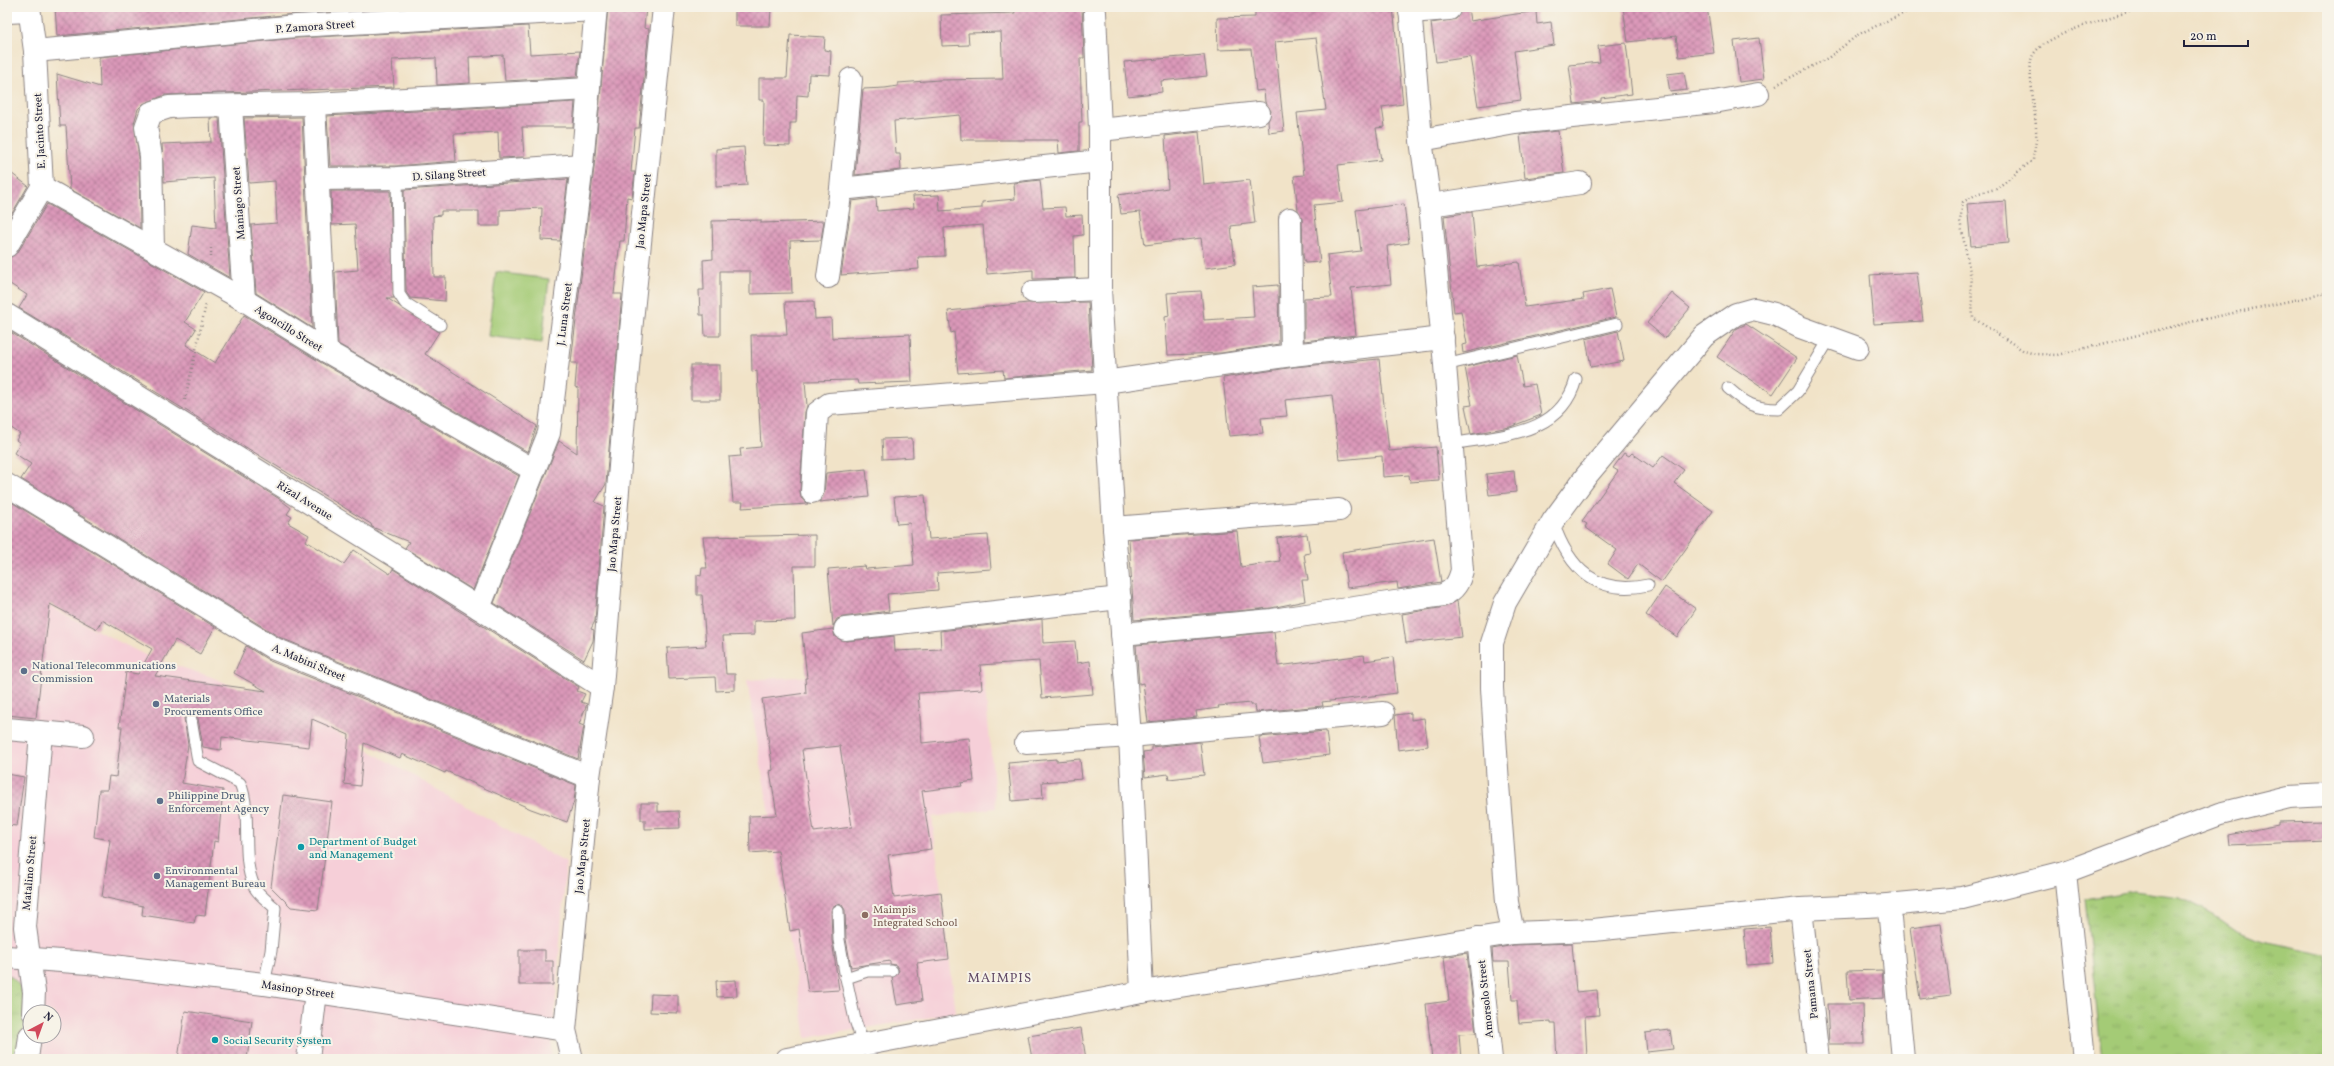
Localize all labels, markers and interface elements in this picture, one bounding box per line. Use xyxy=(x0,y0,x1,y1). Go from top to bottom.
street label: P. Zamora Street xyxy=(275,17,355,38)
scale bar xyxy=(2184,22,2248,48)
text: 20 m xyxy=(2190,29,2217,45)
street label: E. Jacinto Street xyxy=(31,92,50,169)
street label: D. Silang Street xyxy=(412,165,487,186)
street label: Maniago Street xyxy=(229,166,250,240)
street label: Jao Mapa Street xyxy=(633,173,656,250)
street label: J. Luna Street xyxy=(554,282,577,347)
street label: Agoncillo Street xyxy=(251,302,325,356)
street label: Rizal Avenue xyxy=(273,478,335,524)
street label: Jao Mapa Street xyxy=(605,496,626,572)
street label: A. Mabini Street xyxy=(269,641,348,686)
place label: National Telecommunications Commission xyxy=(32,659,176,687)
marker: National Telecommunications Commission xyxy=(19,666,29,676)
place label: Materials Procurements Office xyxy=(164,692,263,720)
marker: Materials Procurements Office xyxy=(151,699,161,709)
place label: Philippine Drug Enforcement Agency xyxy=(168,789,269,817)
marker: Philippine Drug Enforcement Agency xyxy=(155,796,165,806)
street label: Jao Mapa Street xyxy=(572,818,595,895)
street label: Matalino Street xyxy=(20,835,41,911)
place label: Department of Budget and Management xyxy=(309,835,417,863)
marker: Department of Budget and Management xyxy=(296,842,306,852)
place label: Environmental Management Bureau xyxy=(165,864,266,892)
marker: Environmental Management Bureau xyxy=(152,871,162,881)
place label: Maimpis Integrated School xyxy=(873,903,958,931)
marker: Maimpis Integrated School xyxy=(860,910,870,920)
street label: Pamana Street xyxy=(1800,948,1823,1020)
street label: Amorsolo Street xyxy=(1475,959,1498,1039)
district label: MAIMPIS xyxy=(968,970,1032,988)
street label: Masinop Street xyxy=(260,978,335,1003)
north arrow xyxy=(22,1004,62,1044)
text: N xyxy=(40,1009,56,1026)
place label: Social Security System xyxy=(223,1034,332,1049)
marker: Social Security System xyxy=(210,1035,220,1045)

